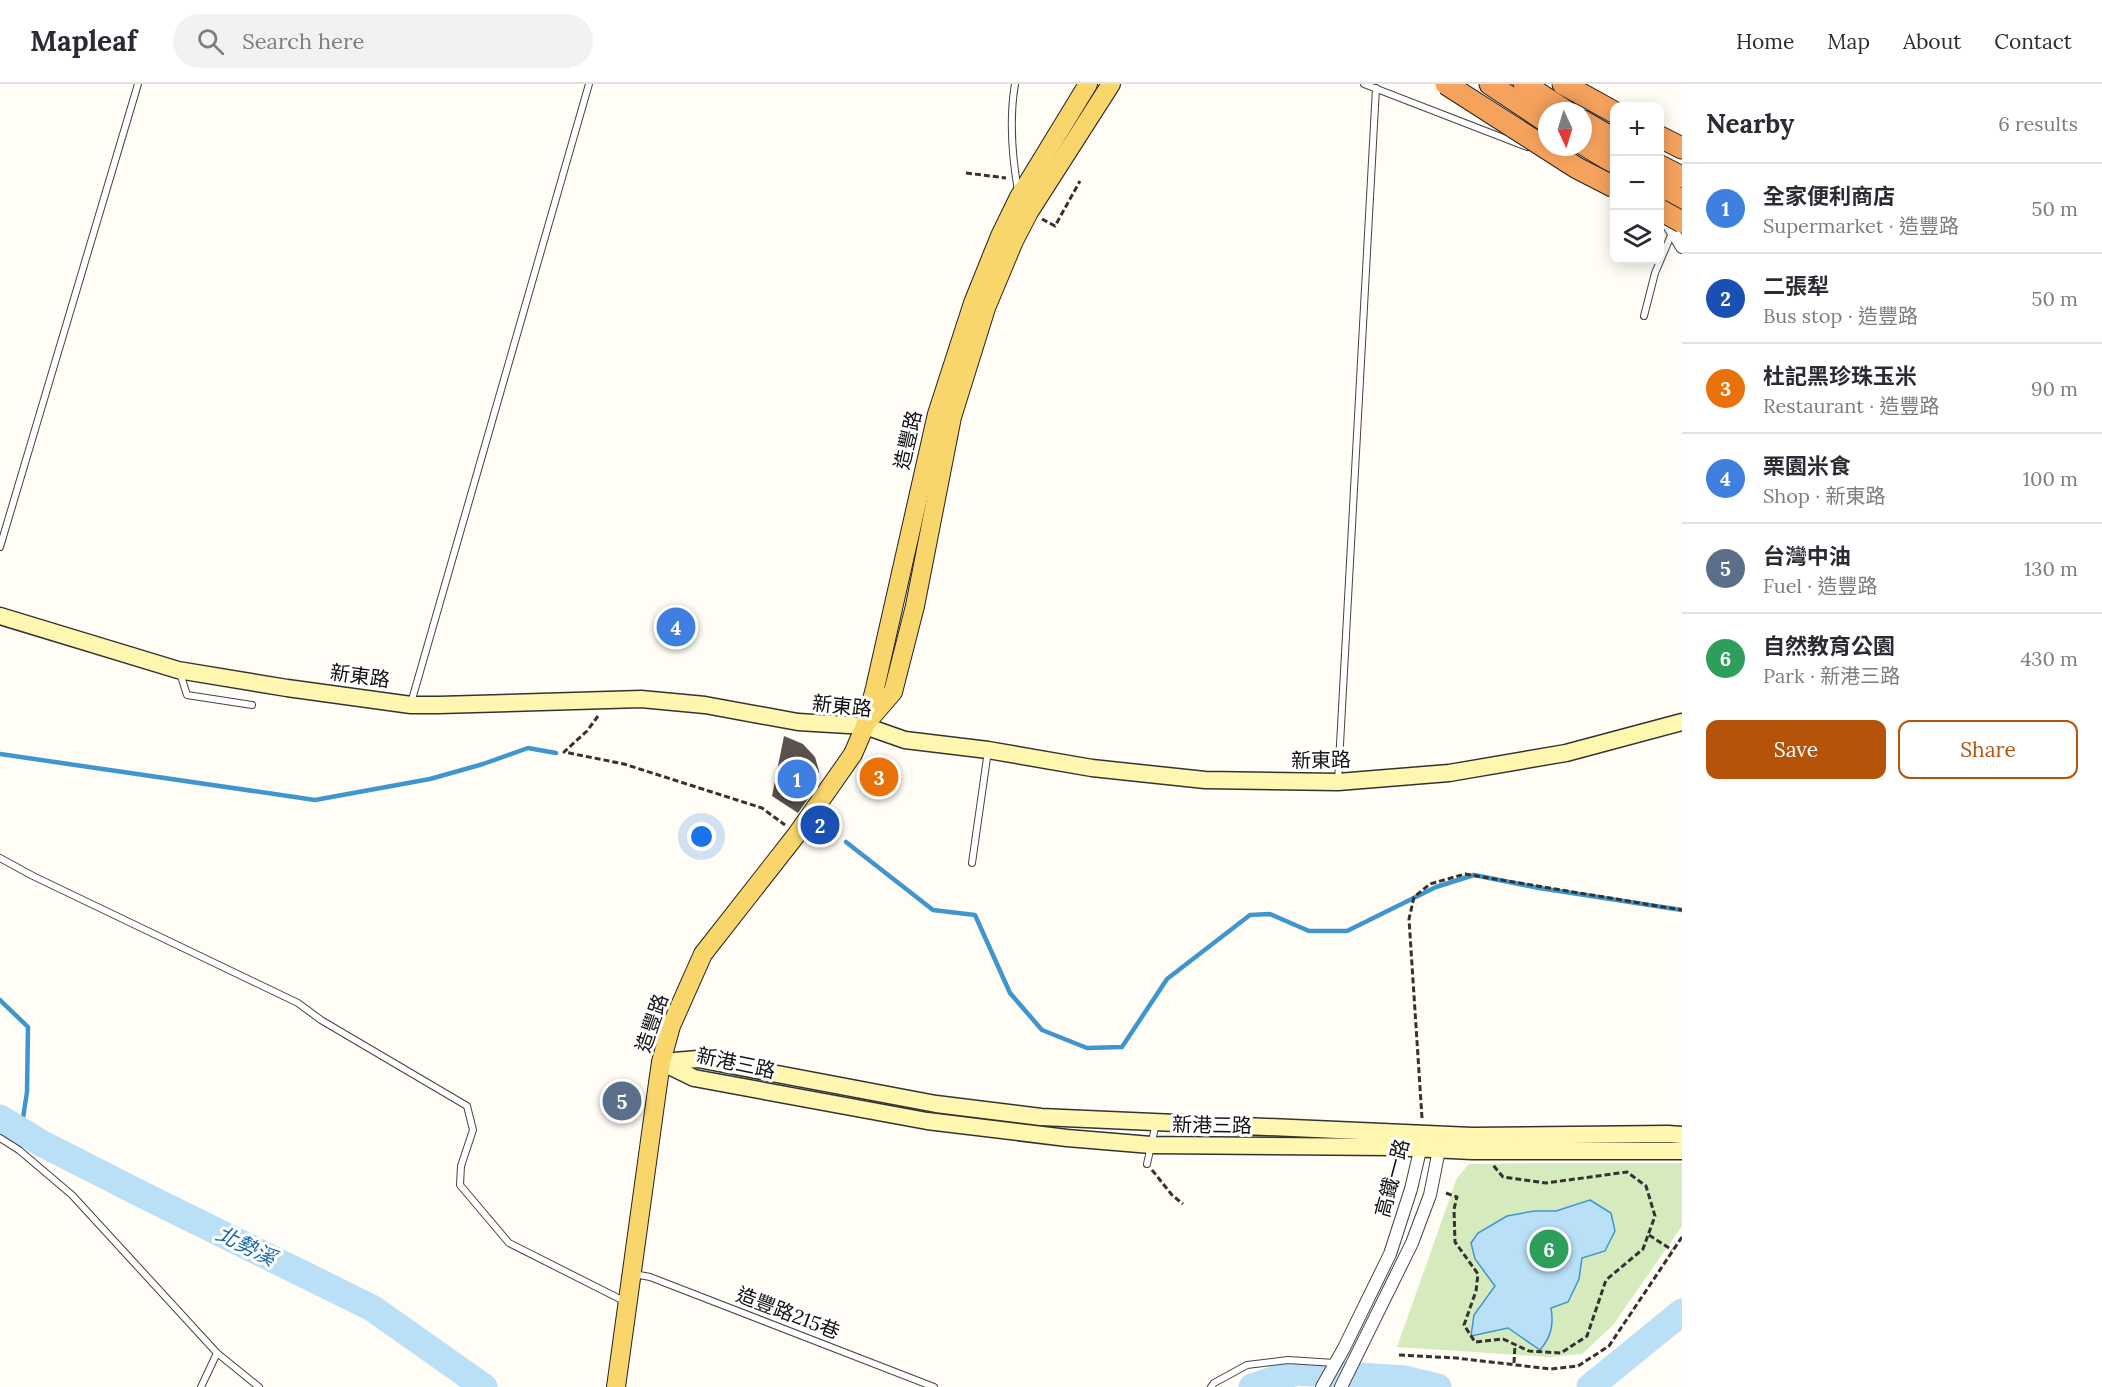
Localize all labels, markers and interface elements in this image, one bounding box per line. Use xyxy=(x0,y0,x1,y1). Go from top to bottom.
search box xyxy=(173,14,593,68)
text: Mapleaf xyxy=(30,23,137,59)
icon: search xyxy=(194,25,227,58)
text: Search here xyxy=(242,27,364,55)
text: Home xyxy=(1736,28,1794,55)
text: Map xyxy=(1827,28,1870,55)
text: About xyxy=(1903,28,1961,55)
text: Contact xyxy=(1994,28,2072,55)
north arrow xyxy=(1538,102,1592,156)
map controls xyxy=(1610,102,1664,264)
button: + xyxy=(1610,102,1664,156)
text: Nearby xyxy=(1706,107,1794,140)
text: 6 results xyxy=(1998,111,2078,136)
button: − xyxy=(1610,156,1664,210)
text: 全家便利商店 xyxy=(1763,182,1895,210)
text: 1 xyxy=(1721,196,1730,221)
text: 50 m xyxy=(2032,196,2078,221)
button: layers xyxy=(1610,210,1664,264)
text: Supermarket · 造豐路 xyxy=(1763,213,1959,238)
text: 二張犁 xyxy=(1763,272,1829,300)
text: 2 xyxy=(1720,286,1731,311)
text: 50 m xyxy=(2032,286,2078,311)
text: Bus stop · 造豐路 xyxy=(1763,303,1918,328)
text: 杜記黑珍珠玉米 xyxy=(1763,362,1917,390)
text: 3 xyxy=(1720,376,1731,401)
text: 90 m xyxy=(2031,376,2078,401)
text: Restaurant · 造豐路 xyxy=(1763,393,1939,418)
street label: 造豐路 xyxy=(889,408,926,472)
text: 栗園米食 xyxy=(1763,452,1851,480)
text: 4 xyxy=(1720,466,1731,491)
text: 100 m xyxy=(2023,466,2078,491)
text: Shop · 新東路 xyxy=(1763,483,1885,508)
text: 台灣中油 xyxy=(1763,542,1851,570)
text: 5 xyxy=(1720,556,1731,581)
text: 130 m xyxy=(2024,556,2078,581)
text: Fuel · 造豐路 xyxy=(1763,573,1878,598)
pin: 4 xyxy=(656,604,696,650)
text: 自然教育公園 xyxy=(1763,632,1895,660)
text: 6 xyxy=(1720,646,1731,671)
text: 430 m xyxy=(2020,646,2078,671)
street label: 新東路 xyxy=(329,659,392,692)
text: Park · 新港三路 xyxy=(1763,663,1900,688)
street label: 新東路 xyxy=(811,690,873,721)
button: Save xyxy=(1706,720,1886,779)
button: Share xyxy=(1898,720,2078,779)
street label: 新東路 xyxy=(1291,746,1351,773)
pin: 3 xyxy=(860,754,898,800)
pin: 1 xyxy=(778,756,816,802)
pin: 2 xyxy=(800,802,840,848)
your location xyxy=(687,822,716,851)
street label: 造豐路 xyxy=(630,990,673,1055)
street label: 新港三路 xyxy=(694,1042,778,1083)
pin: 5 xyxy=(602,1078,642,1124)
street label: 新港三路 xyxy=(1172,1111,1252,1138)
street label: 高鐵一路 xyxy=(1369,1136,1414,1220)
water label: 北勢溪 xyxy=(212,1220,283,1273)
pin: 6 xyxy=(1530,1226,1568,1272)
street label: 造豐路215巷 xyxy=(733,1281,844,1344)

